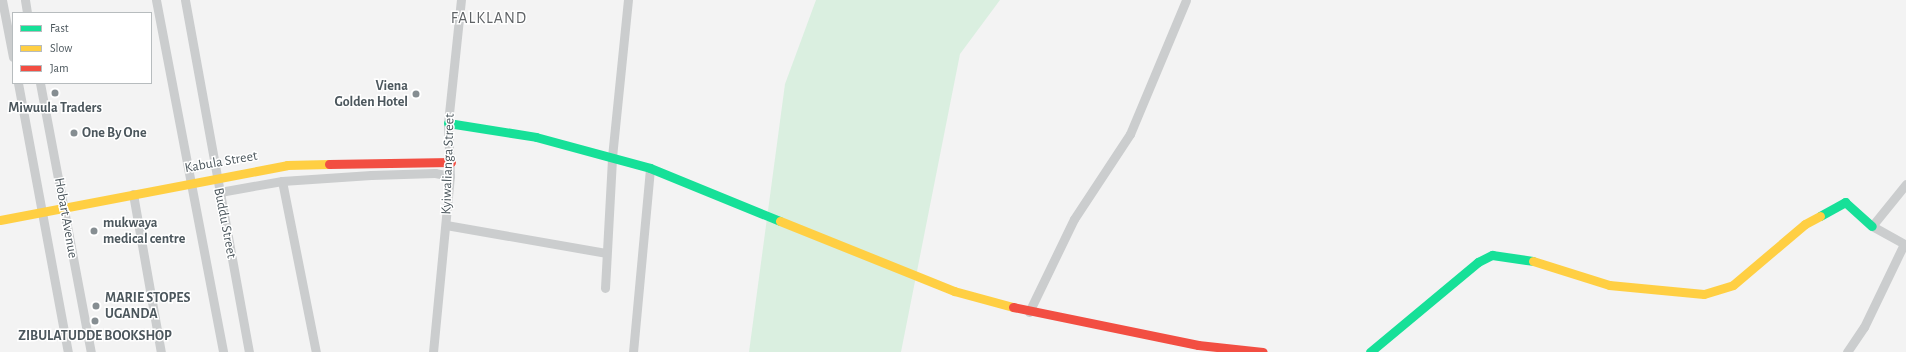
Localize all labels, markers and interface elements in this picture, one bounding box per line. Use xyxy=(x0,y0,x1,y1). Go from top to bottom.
district label: FALKLAND xyxy=(451,8,527,28)
legend xyxy=(12,12,152,84)
text: Fast xyxy=(50,22,69,34)
text: Slow xyxy=(50,42,72,54)
text: Jam xyxy=(50,62,69,74)
place label: Viena Golden Hotel xyxy=(335,78,408,110)
marker: Miwuula Traders xyxy=(50,88,60,98)
marker: Viena Golden Hotel xyxy=(411,89,421,99)
place label: Miwuula Traders xyxy=(8,100,102,116)
street label: Kyiwalianga Street xyxy=(438,113,458,215)
place label: One By One xyxy=(82,125,147,141)
marker: One By One xyxy=(69,128,79,138)
street label: Kabula Street xyxy=(183,147,259,177)
street label: Hobart Avenue xyxy=(51,176,81,260)
street label: Buddu Street xyxy=(210,186,240,260)
place label: mukwaya medical centre xyxy=(103,215,185,248)
marker: mukwaya medical centre xyxy=(88,225,100,237)
place label: MARIE STOPES UGANDA xyxy=(105,290,190,322)
marker: MARIE STOPES UGANDA xyxy=(90,300,102,312)
marker: ZIBULATUDDE BOOKSHOP xyxy=(90,316,100,326)
place label: ZIBULATUDDE BOOKSHOP xyxy=(18,328,172,344)

